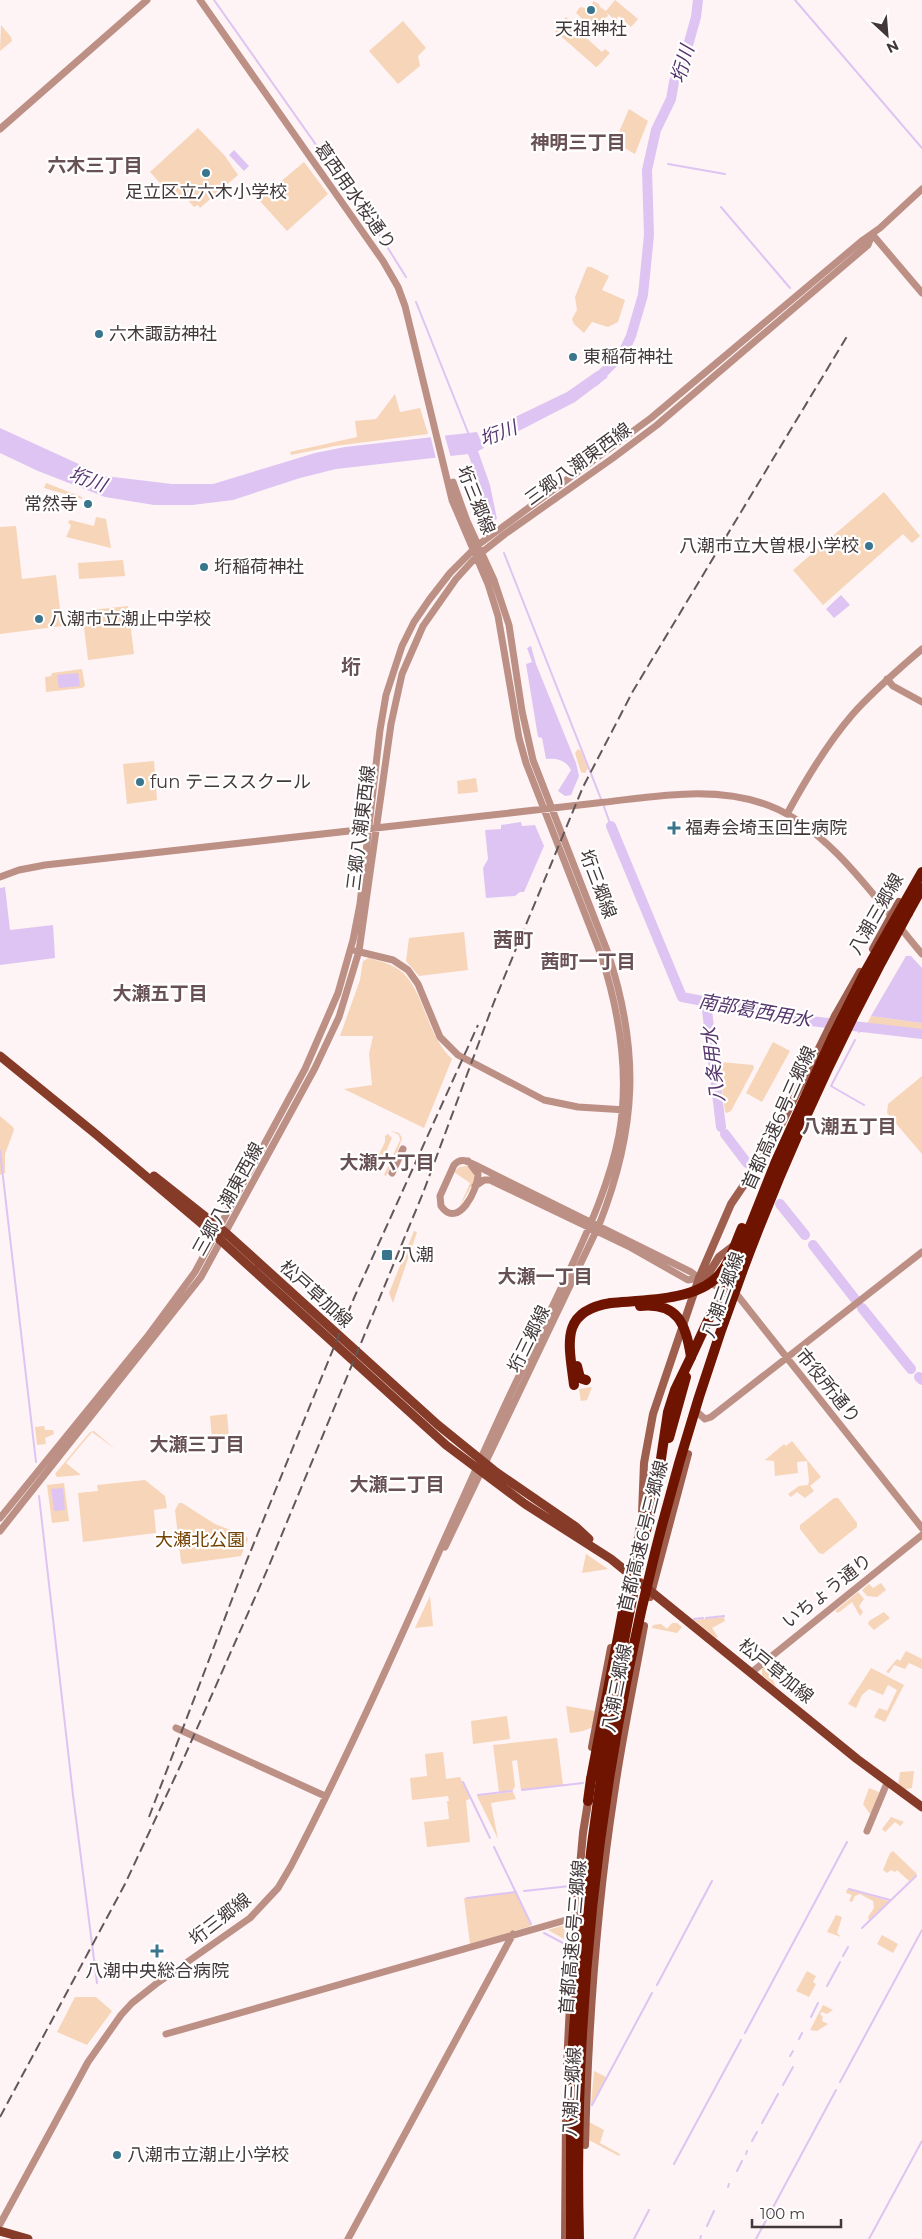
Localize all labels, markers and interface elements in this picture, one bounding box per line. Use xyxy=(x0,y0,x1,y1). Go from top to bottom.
marker: 天祖神社 xyxy=(585,4,597,16)
north arrow xyxy=(862,10,912,60)
place label: 天祖神社 xyxy=(555,18,627,40)
text: N xyxy=(884,36,902,57)
water label: 垳川 xyxy=(666,41,699,86)
district label: 神明三丁目 xyxy=(530,131,626,154)
street label: 葛西用水桜通り xyxy=(310,138,400,254)
district label: 六木三丁目 xyxy=(47,154,143,177)
marker: 足立区立六木小学校 xyxy=(200,167,212,179)
place label: 足立区立六木小学校 xyxy=(125,181,287,203)
place label: 六木諏訪神社 xyxy=(109,323,217,345)
marker: 六木諏訪神社 xyxy=(93,328,105,340)
place label: 東稲荷神社 xyxy=(583,346,673,368)
marker: 東稲荷神社 xyxy=(567,351,579,363)
water label: 垳川 xyxy=(476,415,522,451)
street label: 三郷八潮東西線 xyxy=(521,418,635,510)
water label: 垳川 xyxy=(66,462,111,497)
street label: 垳三郷線 xyxy=(452,463,500,537)
place label: 常然寺 xyxy=(24,493,78,515)
marker: 常然寺 xyxy=(82,498,94,510)
place label: 八潮市立大曽根小学校 xyxy=(679,535,859,557)
marker: 八潮市立大曽根小学校 xyxy=(863,540,875,552)
place label: 垳稲荷神社 xyxy=(214,556,304,578)
marker: 垳稲荷神社 xyxy=(198,561,210,573)
place label: 八潮市立潮止中学校 xyxy=(49,608,211,630)
marker: 八潮市立潮止中学校 xyxy=(33,613,45,625)
district label: 垳 xyxy=(341,655,361,679)
street label: 三郷八潮東西線 xyxy=(342,764,380,892)
place label: fun テニススクール xyxy=(150,771,311,793)
marker: fun テニススクール xyxy=(134,776,146,788)
place label: 福寿会埼玉回生病院 xyxy=(685,817,847,839)
marker: 福寿会埼玉回生病院 xyxy=(667,821,681,835)
street label: 垳三郷線 xyxy=(575,846,621,922)
street label: 八潮三郷線 xyxy=(844,870,908,958)
district label: 茜町 xyxy=(493,928,533,952)
district label: 茜町一丁目 xyxy=(540,950,636,973)
district label: 大瀬五丁目 xyxy=(112,982,208,1005)
water label: 南部葛西用水 xyxy=(697,989,815,1032)
water label: 八条用水 xyxy=(697,1024,730,1104)
street label: 首都高速6号三郷線 xyxy=(737,1043,821,1193)
district label: 八潮五丁目 xyxy=(801,1115,897,1138)
street label: 三郷八潮東西線 xyxy=(188,1139,268,1259)
district label: 大瀬六丁目 xyxy=(339,1151,435,1174)
place label: 八潮 xyxy=(398,1244,434,1266)
marker: 八潮 xyxy=(380,1248,394,1262)
street label: 八潮三郷線 xyxy=(697,1249,749,1341)
street label: 松戸草加線 xyxy=(275,1256,357,1332)
district label: 大瀬一丁目 xyxy=(497,1265,593,1288)
street label: 垳三郷線 xyxy=(503,1302,555,1376)
street label: 市役所通り xyxy=(791,1344,865,1428)
district label: 大瀬三丁目 xyxy=(149,1433,245,1456)
street label: 首都高速6号三郷線 xyxy=(614,1458,672,1614)
district label: 大瀬二丁目 xyxy=(349,1473,445,1496)
park label: 大瀬北公園 xyxy=(155,1529,245,1551)
street label: いちょう通り xyxy=(778,1549,876,1633)
street label: 松戸草加線 xyxy=(734,1634,818,1708)
street label: 八潮三郷線 xyxy=(598,1642,636,1734)
street label: 首都高速6号三郷線 xyxy=(555,1859,591,2015)
street label: 垳三郷線 xyxy=(185,1888,255,1950)
marker: 八潮中央総合病院 xyxy=(150,1944,164,1958)
place label: 八潮中央総合病院 xyxy=(85,1960,229,1982)
street label: 八潮三郷線 xyxy=(559,2046,585,2138)
place label: 八潮市立潮止小学校 xyxy=(127,2144,289,2166)
marker: 八潮市立潮止小学校 xyxy=(111,2149,123,2161)
scale bar xyxy=(752,2196,841,2228)
text: 100 m xyxy=(760,2204,805,2223)

